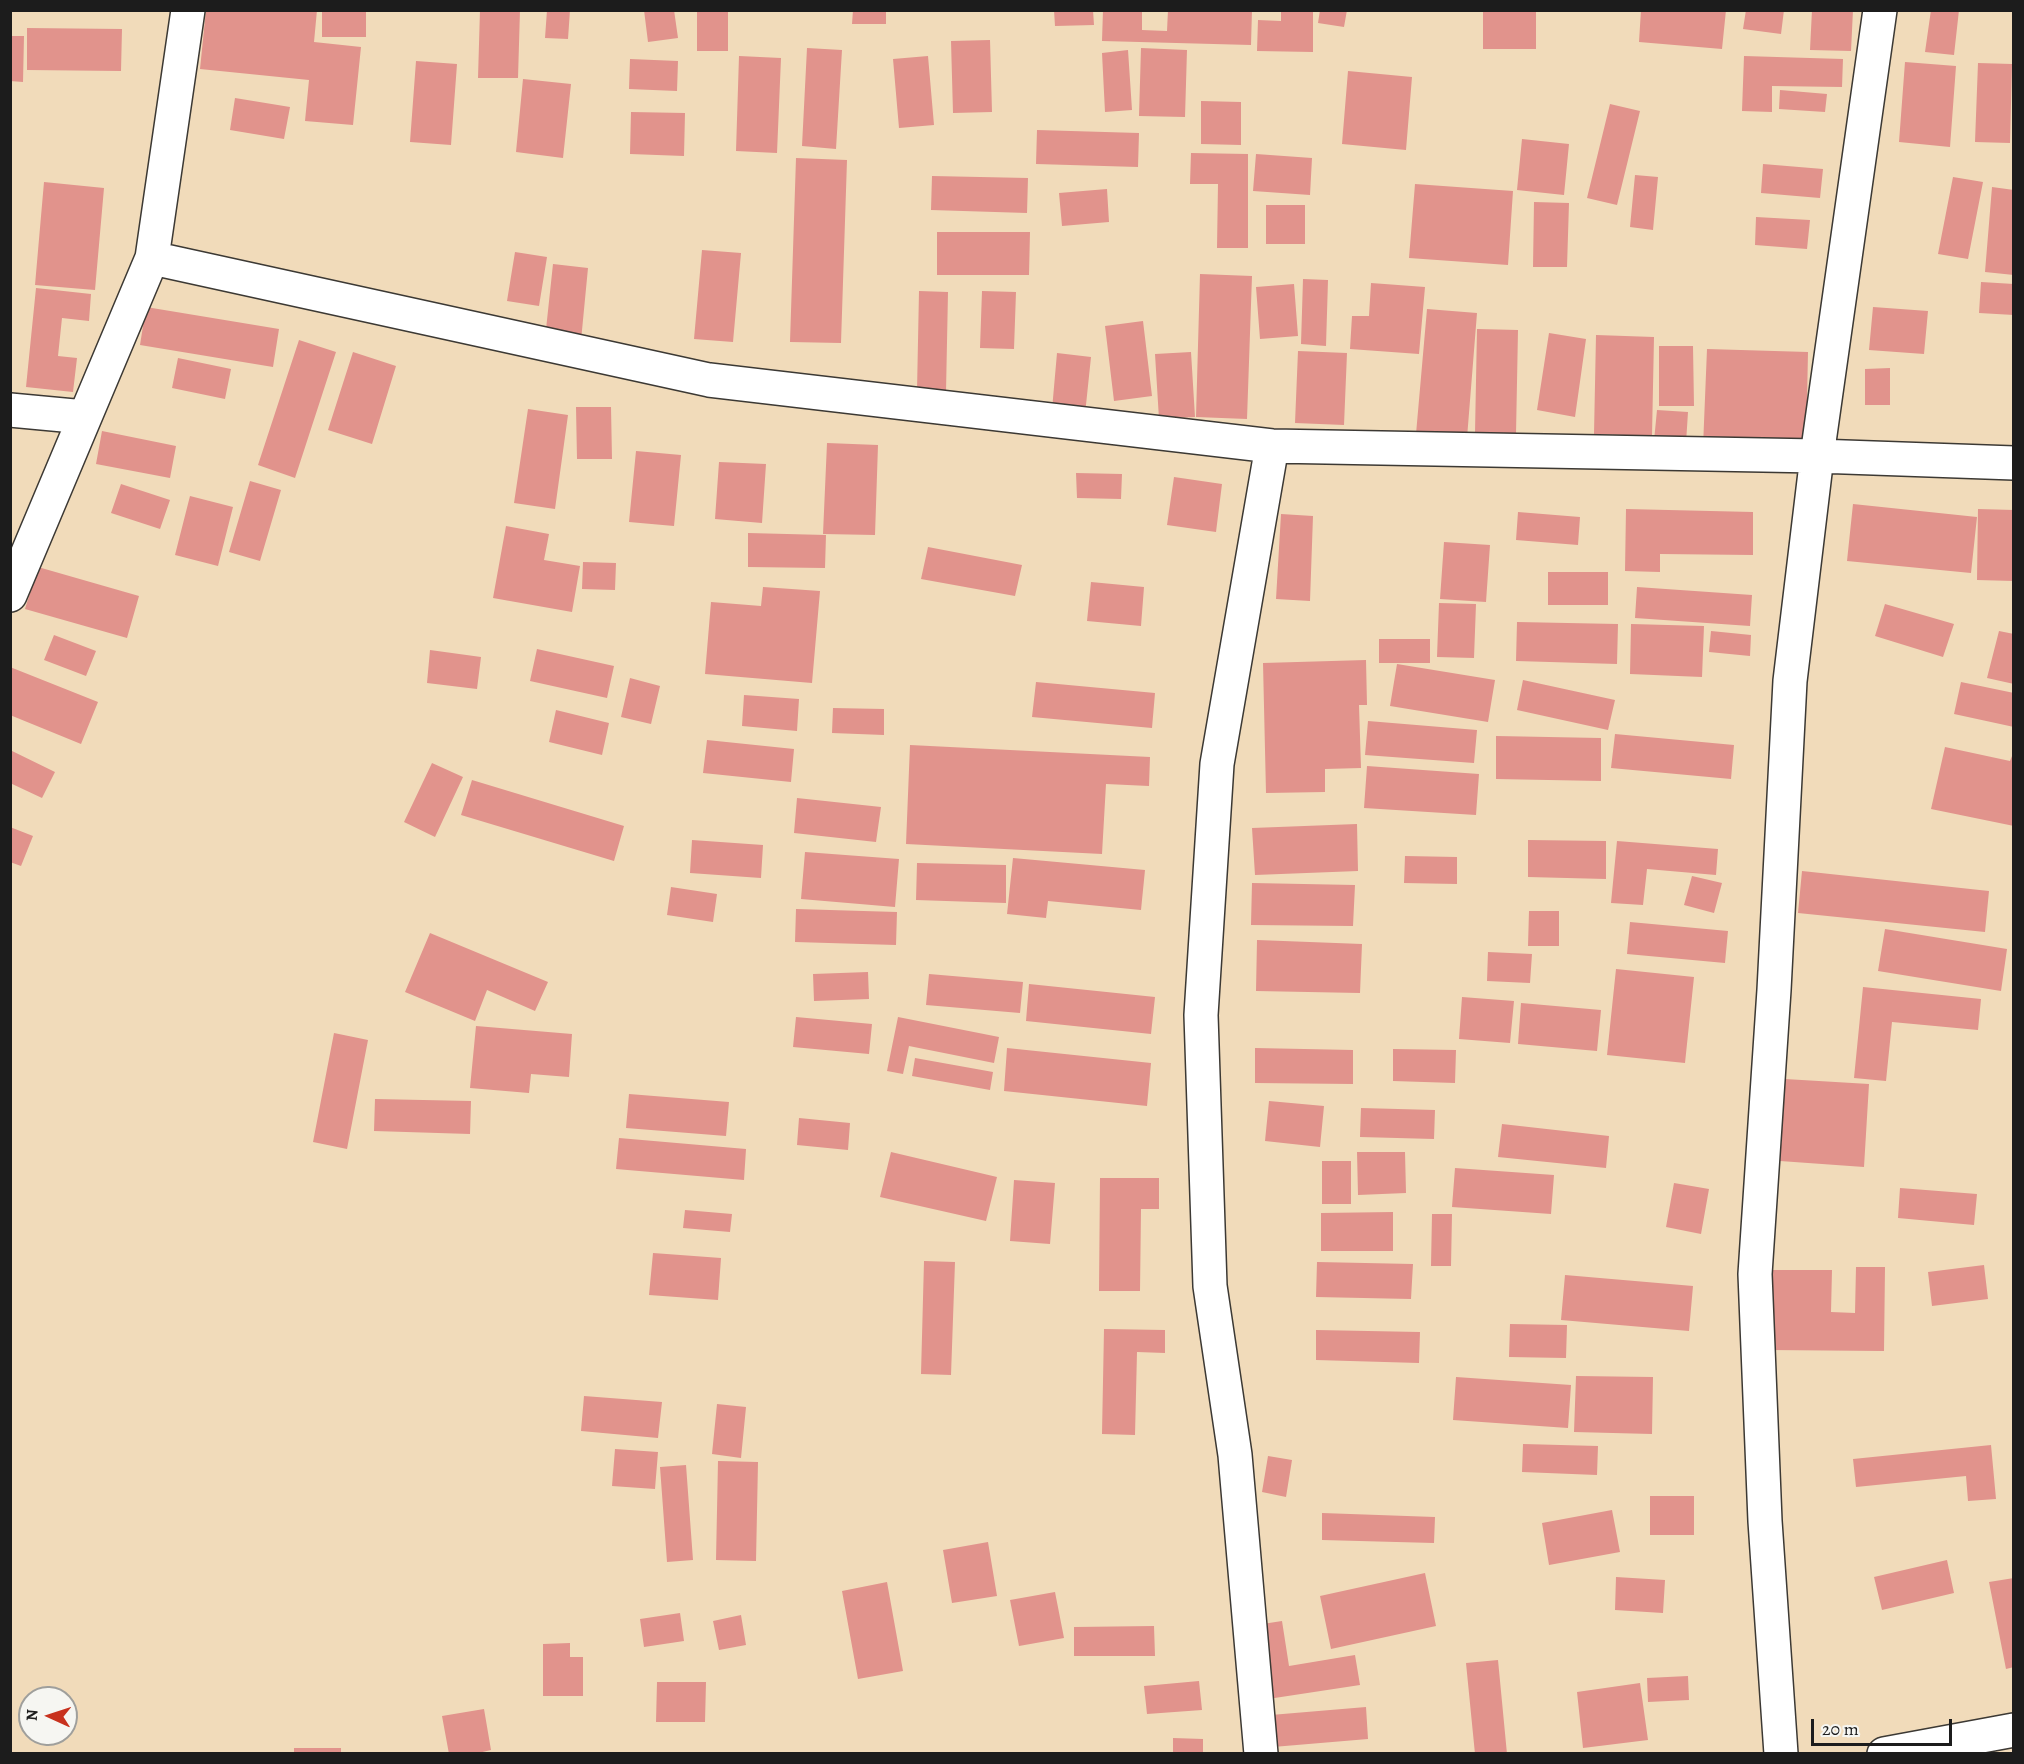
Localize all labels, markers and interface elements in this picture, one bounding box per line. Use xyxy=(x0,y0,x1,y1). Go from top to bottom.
north arrow xyxy=(18,1686,78,1746)
scale bar xyxy=(1814,1707,1955,1745)
text: N xyxy=(21,1709,43,1722)
text: 20 m xyxy=(1822,1717,1859,1741)

